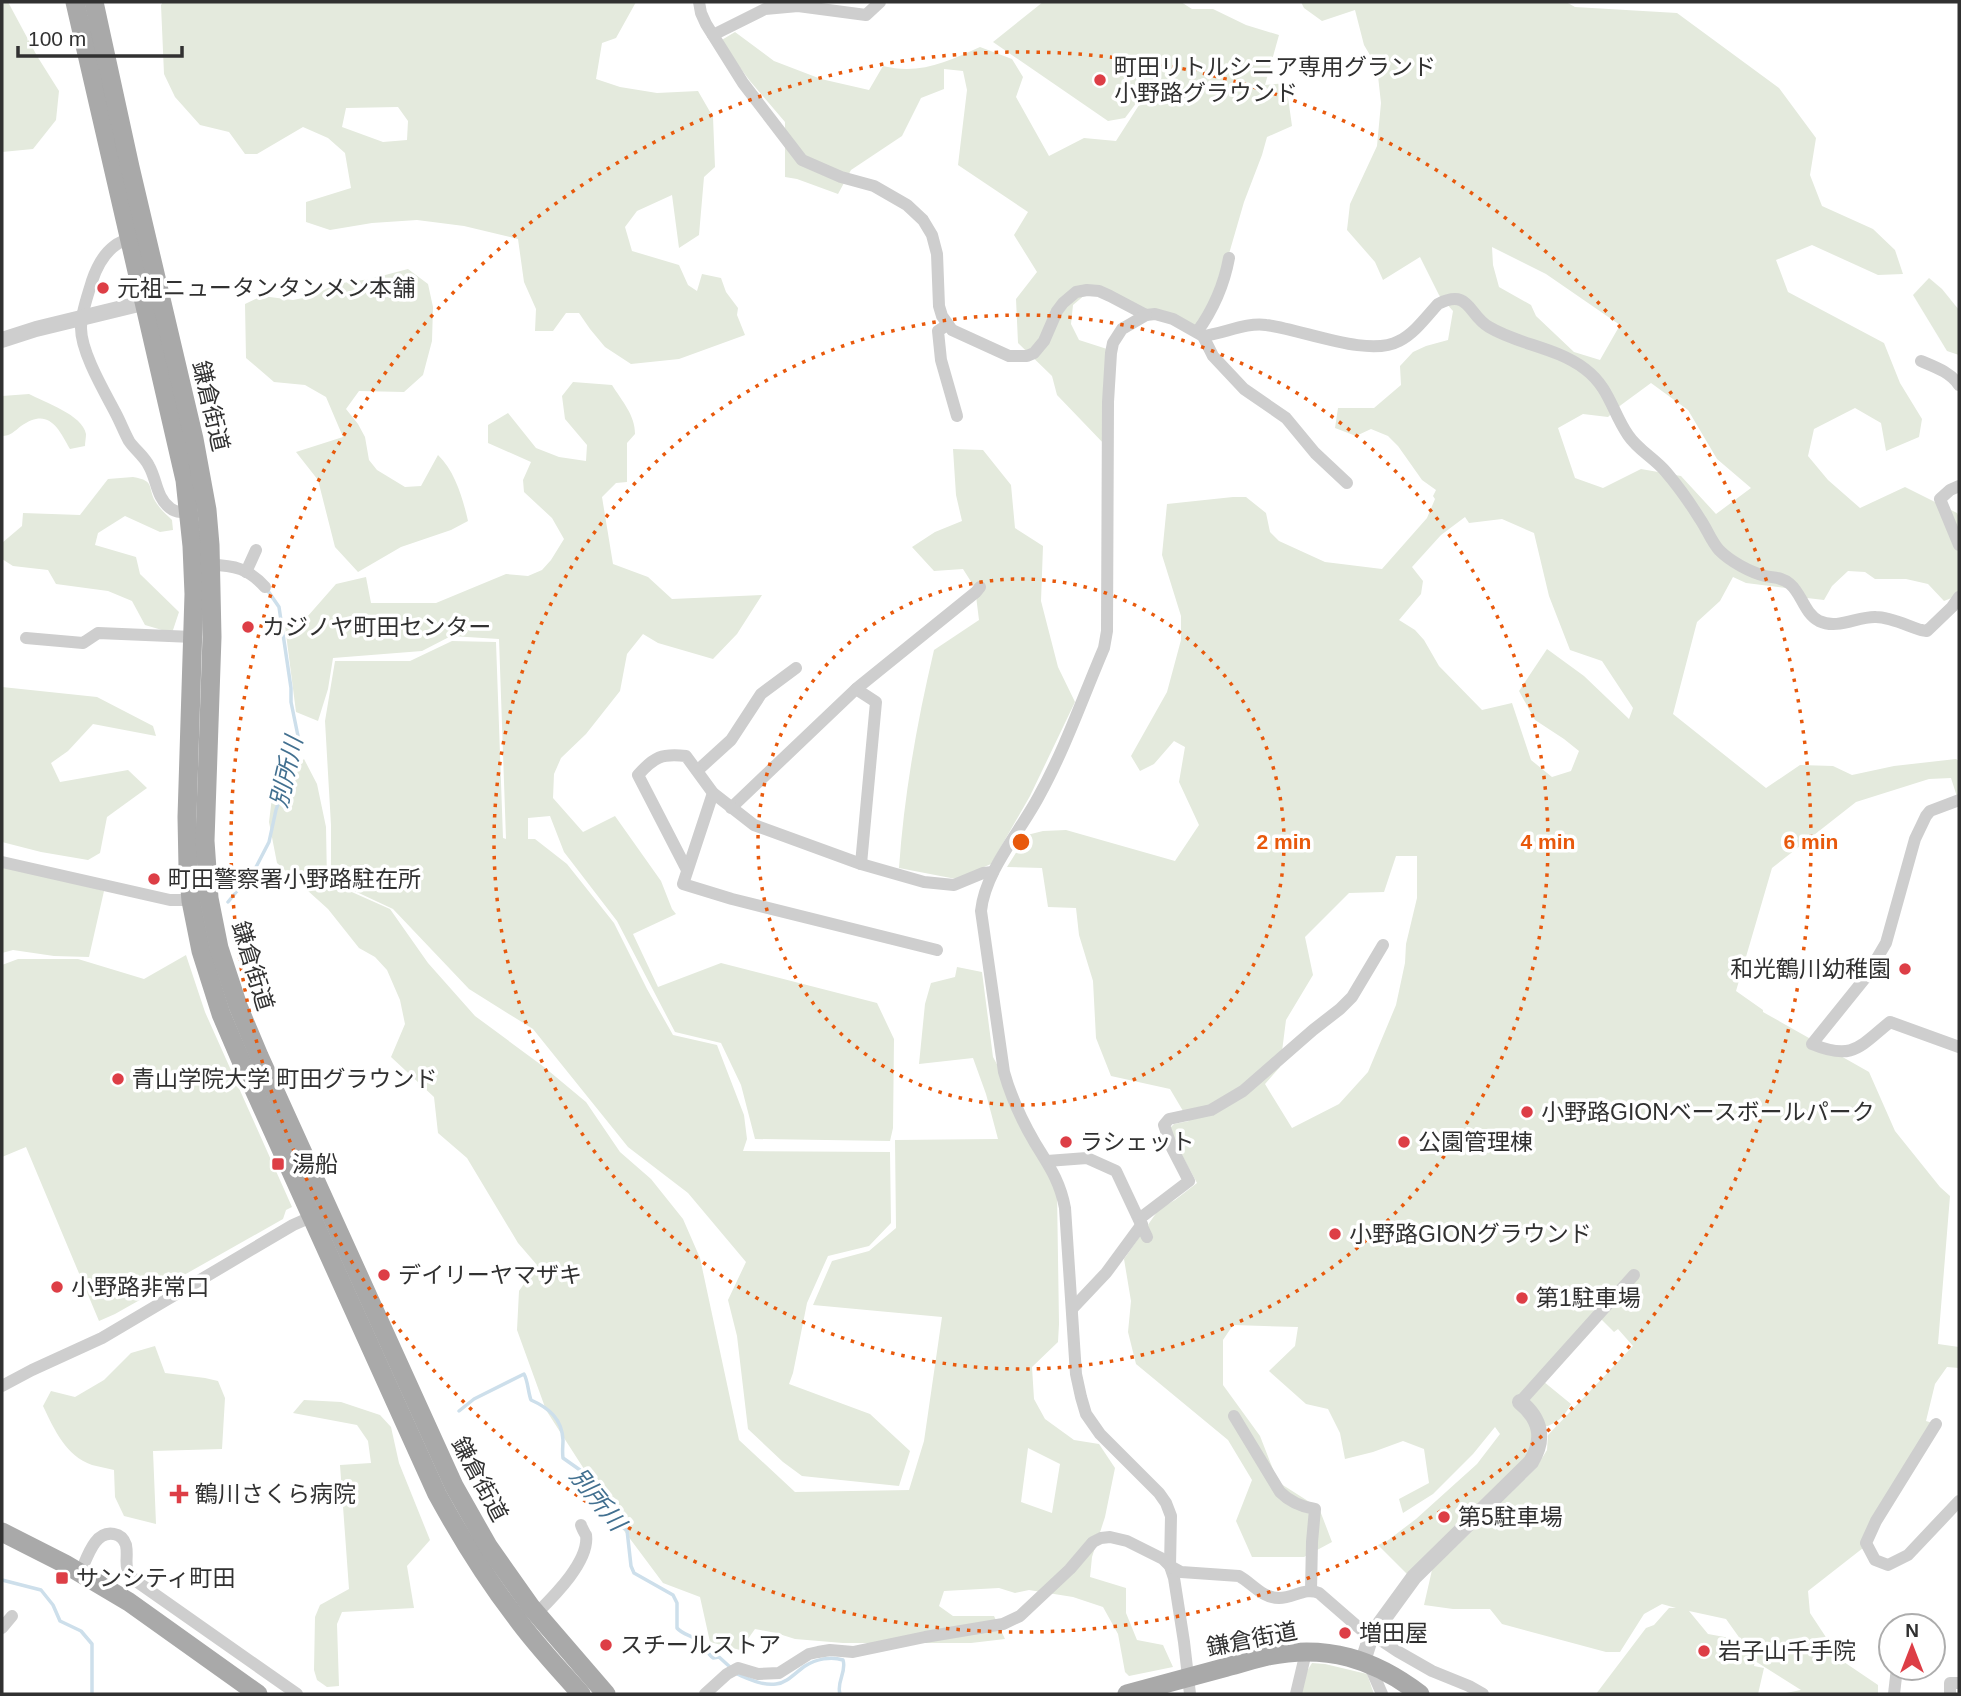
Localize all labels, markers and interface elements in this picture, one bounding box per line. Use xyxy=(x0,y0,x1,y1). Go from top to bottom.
scale bar xyxy=(18,14,182,58)
text: 100 m xyxy=(28,27,86,50)
place label: 町田リトルシニア専用グランド 小野路グラウンド xyxy=(1114,54,1436,106)
marker: 町田リトルシニア専用グランド 小野路グラウンド xyxy=(1092,72,1108,88)
place label: 元祖ニュータンタンメン本舗 xyxy=(117,275,415,301)
marker: 元祖ニュータンタンメン本舗 xyxy=(95,280,111,296)
street label: 鎌倉街道 xyxy=(188,358,234,454)
place label: カジノヤ町田センター xyxy=(262,614,492,640)
marker: カジノヤ町田センター xyxy=(240,619,256,635)
water label: 別所川 xyxy=(265,731,308,810)
centre of rings xyxy=(1009,830,1033,854)
text: 2 min xyxy=(1257,830,1311,853)
text: 4 min xyxy=(1521,830,1575,853)
text: 6 min xyxy=(1784,830,1838,853)
place label: 町田警察署小野路駐在所 xyxy=(168,866,421,892)
marker: 町田警察署小野路駐在所 xyxy=(146,871,162,887)
street label: 鎌倉街道 xyxy=(227,918,279,1014)
place label: 和光鶴川幼稚園 xyxy=(1730,956,1891,982)
marker: 和光鶴川幼稚園 xyxy=(1897,961,1913,977)
place label: 青山学院大学 町田グラウンド xyxy=(132,1066,437,1092)
marker: 青山学院大学 町田グラウンド xyxy=(110,1071,126,1087)
place label: 小野路GIONベースボールパーク xyxy=(1541,1099,1875,1125)
marker: 小野路GIONベースボールパーク xyxy=(1519,1104,1535,1120)
place label: ラシェット xyxy=(1080,1129,1195,1155)
place label: 公園管理棟 xyxy=(1418,1129,1533,1155)
marker: ラシェット xyxy=(1058,1134,1074,1150)
marker: 公園管理棟 xyxy=(1396,1134,1412,1150)
place label: 湯船 xyxy=(292,1151,338,1177)
marker: 湯船 xyxy=(270,1156,286,1172)
place label: 小野路GIONグラウンド xyxy=(1349,1221,1592,1247)
marker: 小野路GIONグラウンド xyxy=(1327,1226,1343,1242)
place label: デイリーヤマザキ xyxy=(398,1262,582,1288)
marker: デイリーヤマザキ xyxy=(376,1267,392,1283)
place label: 小野路非常口 xyxy=(71,1274,209,1300)
marker: 小野路非常口 xyxy=(49,1279,65,1295)
place label: 第1駐車場 xyxy=(1536,1285,1641,1311)
marker: 第1駐車場 xyxy=(1514,1290,1530,1306)
street label: 鎌倉街道 xyxy=(447,1432,513,1526)
water label: 別所川 xyxy=(565,1463,633,1538)
place label: 鶴川さくら病院 xyxy=(195,1481,356,1507)
marker: 鶴川さくら病院 xyxy=(169,1484,189,1504)
place label: 第5駐車場 xyxy=(1458,1504,1563,1530)
marker: 第5駐車場 xyxy=(1436,1509,1452,1525)
place label: サンシティ町田 xyxy=(76,1565,236,1591)
marker: サンシティ町田 xyxy=(54,1570,70,1586)
north arrow xyxy=(1877,1612,1947,1682)
street label: 鎌倉街道 xyxy=(1204,1617,1300,1661)
place label: 増田屋 xyxy=(1359,1620,1428,1646)
text: N xyxy=(1905,1620,1919,1641)
marker: 増田屋 xyxy=(1337,1625,1353,1641)
place label: スチールストア xyxy=(620,1632,781,1658)
marker: スチールストア xyxy=(598,1637,614,1653)
place label: 岩子山千手院 xyxy=(1718,1638,1856,1664)
marker: 岩子山千手院 xyxy=(1696,1643,1712,1659)

